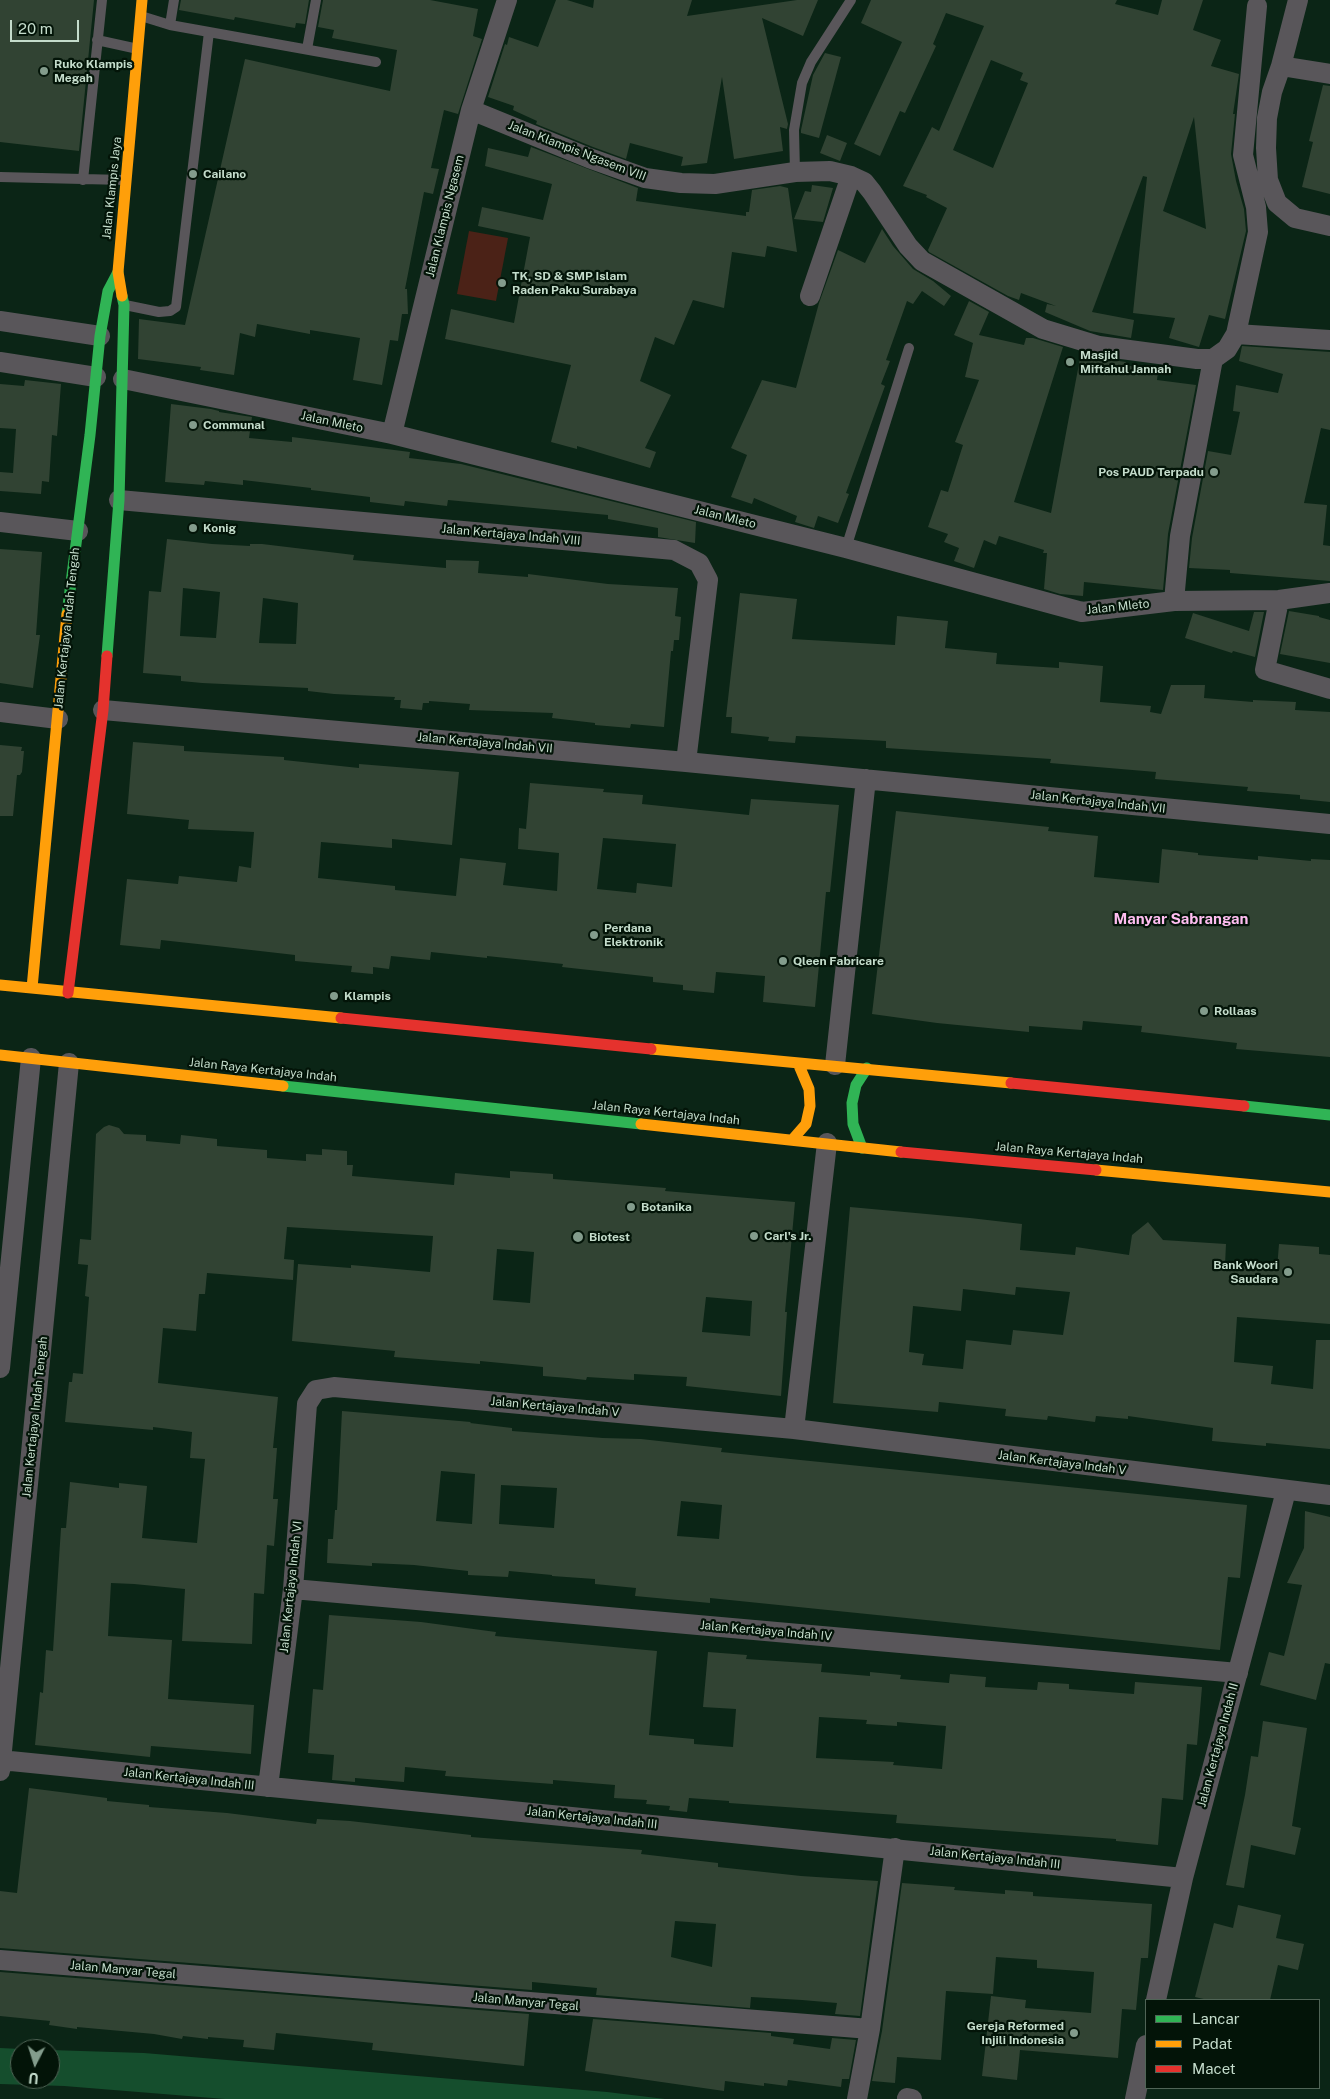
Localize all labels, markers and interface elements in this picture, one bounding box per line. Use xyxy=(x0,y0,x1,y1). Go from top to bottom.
scale bar xyxy=(12,10,81,42)
text: 20 m xyxy=(18,20,53,37)
place label: Ruko Klampis Megah xyxy=(54,57,133,85)
marker: Ruko Klampis Megah xyxy=(38,65,50,77)
street label: Jalan Klampis Ngasem VIII xyxy=(506,118,648,184)
street label: Jalan Klampis Jaya xyxy=(99,136,125,240)
street label: Jalan Klampis Ngasem xyxy=(423,153,467,279)
place label: Cailano xyxy=(203,167,246,181)
marker: Cailano xyxy=(187,168,199,180)
place label: TK, SD & SMP Islam Raden Paku Surabaya xyxy=(512,269,636,297)
marker: TK, SD & SMP Islam Raden Paku Surabaya xyxy=(496,277,508,289)
place label: Masjid Miftahul Jannah xyxy=(1080,348,1171,376)
marker: Masjid Miftahul Jannah xyxy=(1064,356,1076,368)
street label: Jalan Mleto xyxy=(300,408,364,436)
place label: Communal xyxy=(203,418,265,432)
marker: Communal xyxy=(187,419,199,431)
place label: Pos PAUD Terpadu xyxy=(1098,465,1204,479)
marker: Pos PAUD Terpadu xyxy=(1208,466,1220,478)
street label: Jalan Mleto xyxy=(693,502,757,532)
place label: Konig xyxy=(203,521,236,535)
marker: Konig xyxy=(187,522,199,534)
street label: Jalan Kertajaya Indah VIII xyxy=(441,522,581,548)
street label: Jalan Kertajaya Indah Tengah xyxy=(51,547,83,709)
street label: Jalan Mleto xyxy=(1086,597,1150,617)
street label: Jalan Kertajaya Indah VII xyxy=(417,730,553,756)
street label: Jalan Kertajaya Indah VII xyxy=(1030,788,1166,816)
district label: Manyar Sabrangan xyxy=(1114,910,1248,928)
place label: Perdana Elektronik xyxy=(604,921,663,949)
marker: Perdana Elektronik xyxy=(588,929,600,941)
place label: Qleen Fabricare xyxy=(793,954,884,968)
marker: Qleen Fabricare xyxy=(777,955,789,967)
place label: Klampis xyxy=(344,989,391,1003)
marker: Klampis xyxy=(328,990,340,1002)
place label: Rollaas xyxy=(1214,1004,1257,1018)
marker: Rollaas xyxy=(1198,1005,1210,1017)
street label: Jalan Raya Kertajaya Indah xyxy=(188,1055,338,1085)
street label: Jalan Raya Kertajaya Indah xyxy=(591,1098,741,1128)
street label: Jalan Raya Kertajaya Indah xyxy=(994,1139,1144,1167)
place label: Botanika xyxy=(641,1200,692,1214)
marker: Botanika xyxy=(625,1201,637,1213)
place label: Carl's Jr. xyxy=(764,1229,812,1243)
marker: Biotest xyxy=(571,1230,585,1244)
place label: Biotest xyxy=(589,1230,630,1244)
marker: Carl's Jr. xyxy=(748,1230,760,1242)
place label: Bank Woori Saudara xyxy=(1213,1258,1278,1286)
marker: Bank Woori Saudara xyxy=(1282,1266,1294,1278)
street label: Jalan Kertajaya Indah Tengah xyxy=(19,1336,51,1498)
street label: Jalan Kertajaya Indah V xyxy=(490,1394,620,1420)
street label: Jalan Kertajaya Indah V xyxy=(997,1448,1127,1478)
street label: Jalan Kertajaya Indah VI xyxy=(277,1520,305,1654)
street label: Jalan Kertajaya Indah IV xyxy=(699,1618,833,1644)
street label: Jalan Kertajaya Indah II xyxy=(1194,1681,1242,1809)
street label: Jalan Kertajaya Indah III xyxy=(123,1765,255,1793)
street label: Jalan Kertajaya Indah III xyxy=(526,1804,658,1832)
street label: Jalan Kertajaya Indah III xyxy=(929,1844,1061,1872)
street label: Jalan Manyar Tegal xyxy=(69,1958,177,1982)
street label: Jalan Manyar Tegal xyxy=(472,1990,580,2014)
legend xyxy=(1145,1999,1320,2089)
text: Lancar xyxy=(1192,2010,1240,2027)
place label: Gereja Reformed Injili Indonesia xyxy=(967,2019,1064,2047)
marker: Gereja Reformed Injili Indonesia xyxy=(1068,2027,1080,2039)
text: Padat xyxy=(1192,2035,1232,2052)
north arrow xyxy=(10,2039,60,2089)
text: Macet xyxy=(1192,2060,1236,2077)
text: U xyxy=(28,2070,40,2086)

